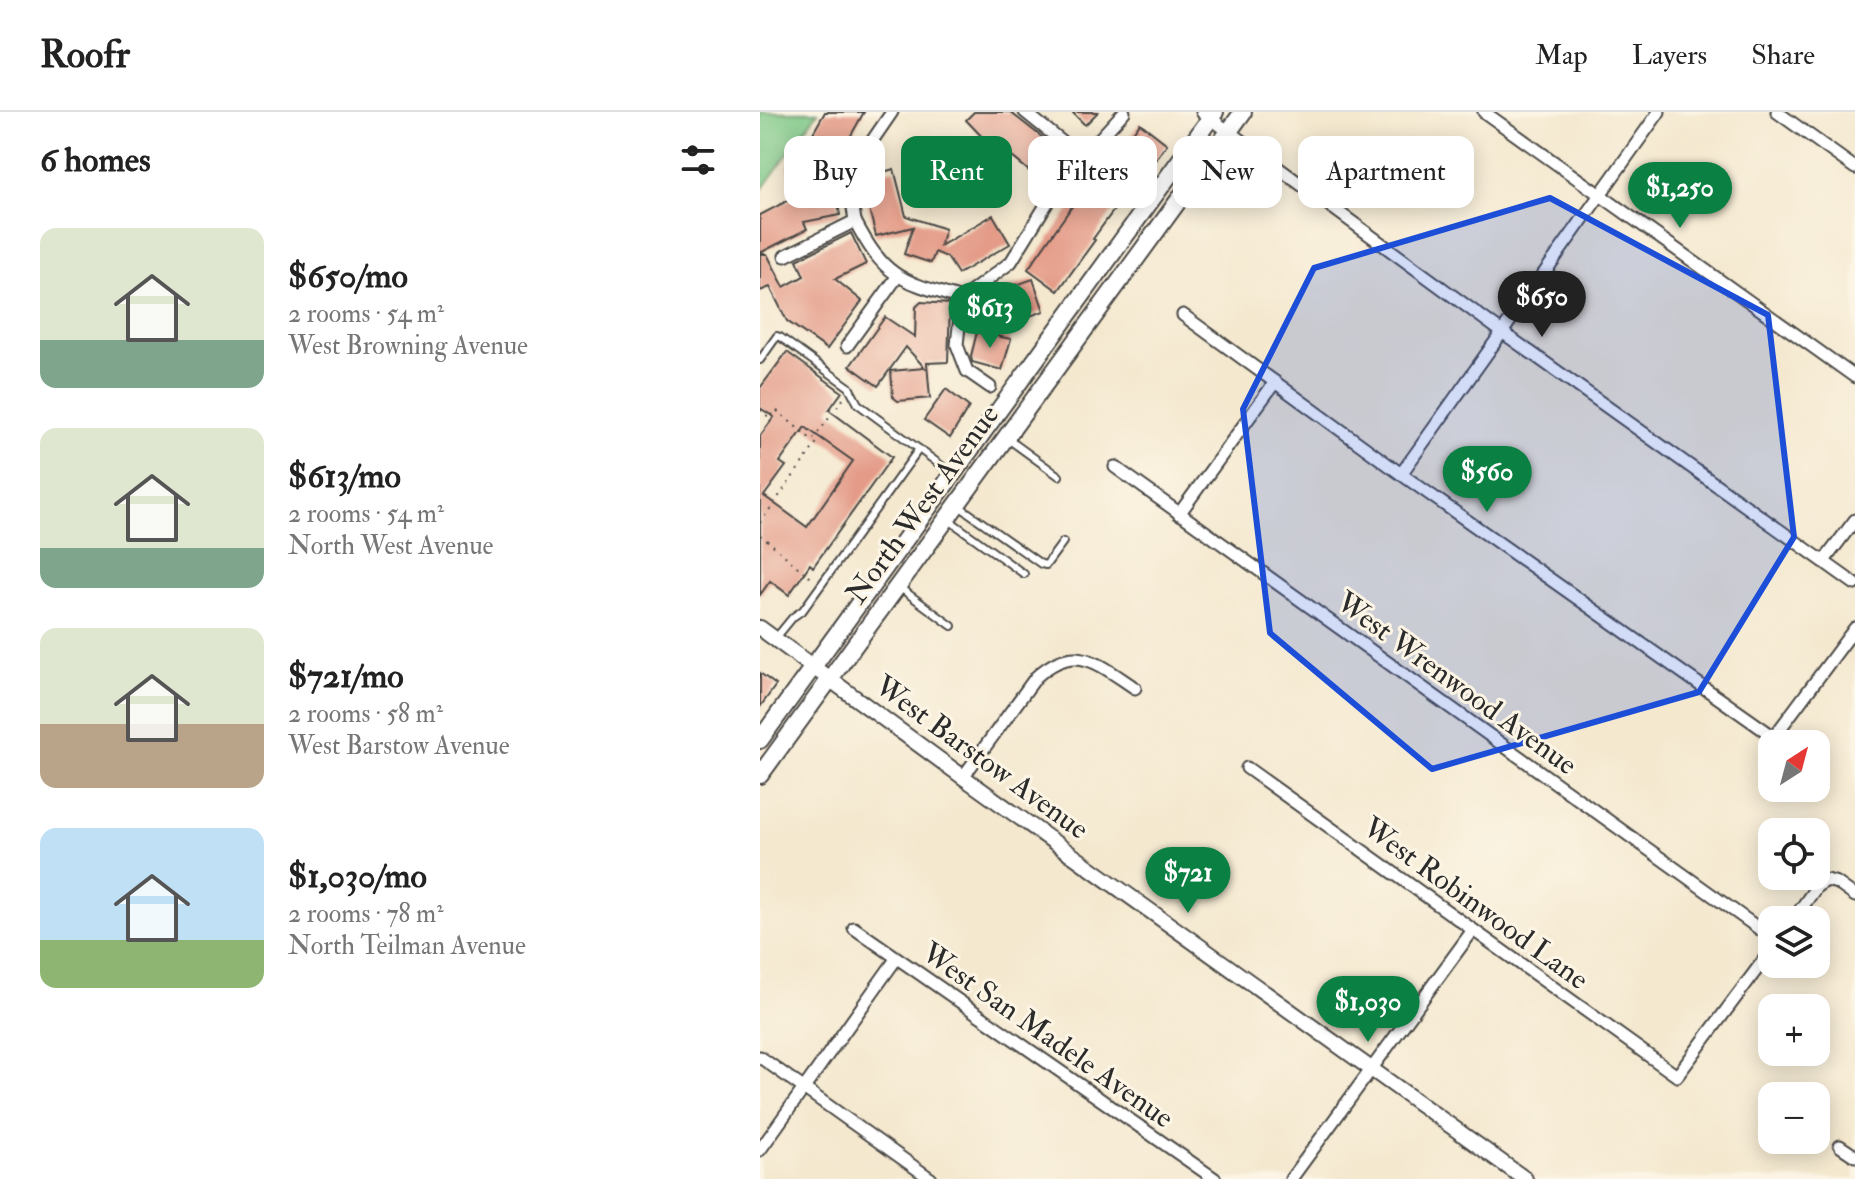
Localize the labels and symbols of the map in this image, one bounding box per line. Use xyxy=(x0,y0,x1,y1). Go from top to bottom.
pin: $1,250 xyxy=(1615,162,1745,230)
pin: $650 xyxy=(1495,271,1589,339)
pin: $613 xyxy=(943,282,1037,350)
street label: North West Avenue xyxy=(838,398,1007,611)
pin: $560 xyxy=(1440,446,1534,514)
street label: West Wrenwood Avenue xyxy=(1328,583,1584,783)
street label: West Barstow Avenue xyxy=(867,667,1096,848)
north arrow xyxy=(1758,730,1830,802)
street label: West Robinwood Lane xyxy=(1355,808,1596,998)
pin: $721 xyxy=(1141,847,1235,915)
street label: West San Madele Avenue xyxy=(914,934,1181,1136)
pin: $1,030 xyxy=(1303,976,1433,1044)

